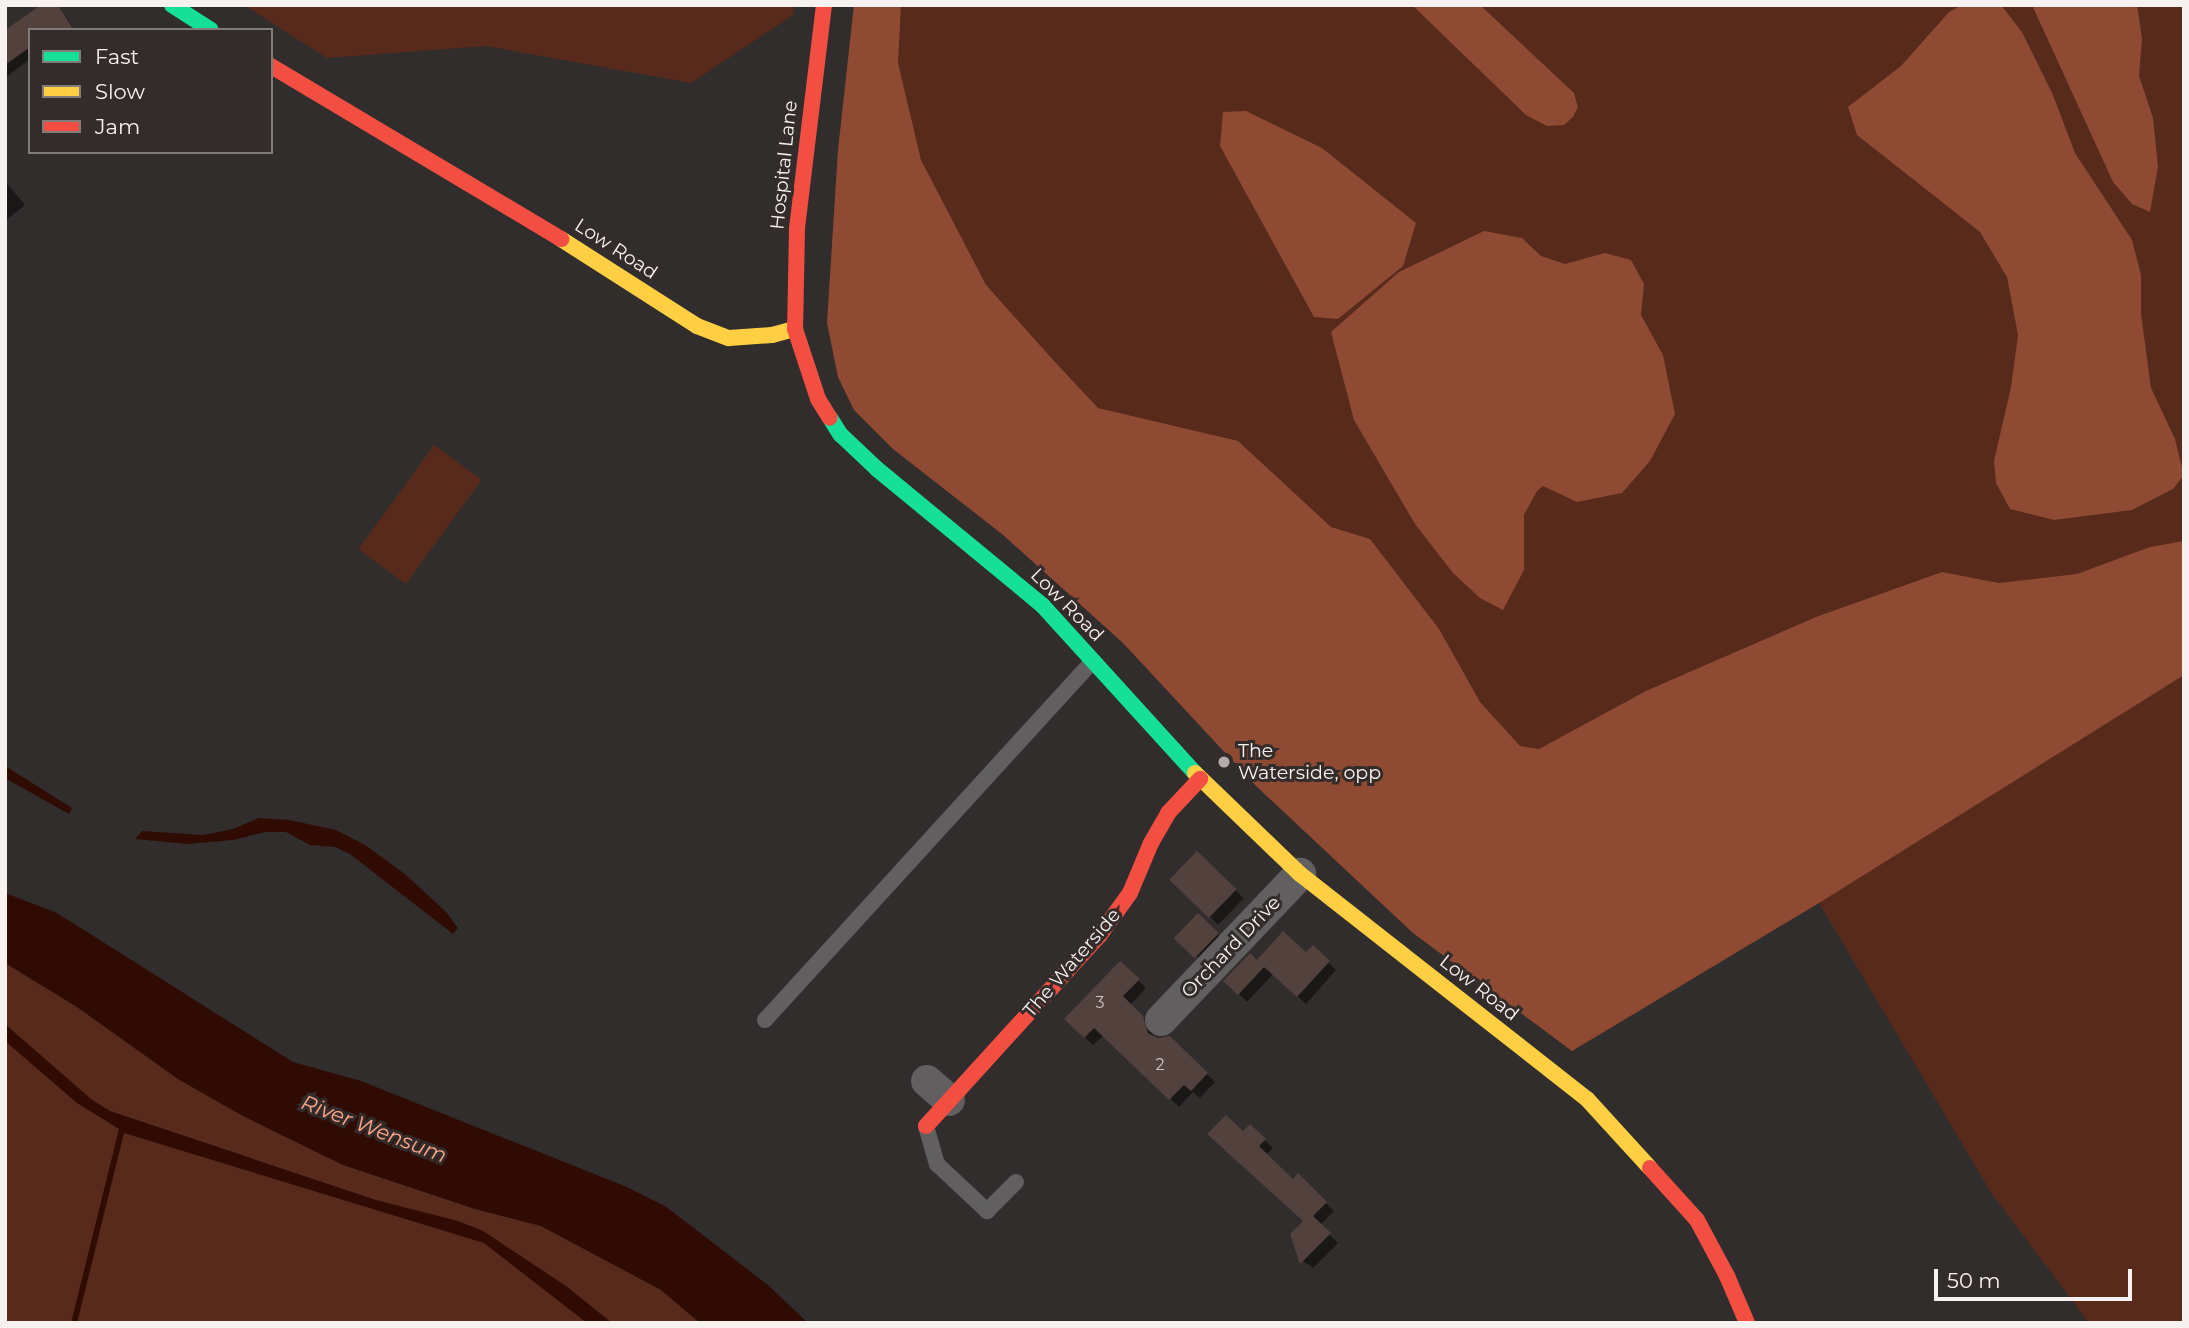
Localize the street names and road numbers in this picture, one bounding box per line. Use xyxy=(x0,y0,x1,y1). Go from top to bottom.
street label: Hospital Lane xyxy=(766,99,802,231)
street label: Low Road xyxy=(570,214,662,284)
street label: Low Road xyxy=(1026,564,1108,646)
street label: Orchard Drive xyxy=(1177,891,1285,1003)
street label: The Waterside xyxy=(1019,904,1125,1022)
street label: Low Road xyxy=(1435,950,1523,1026)

